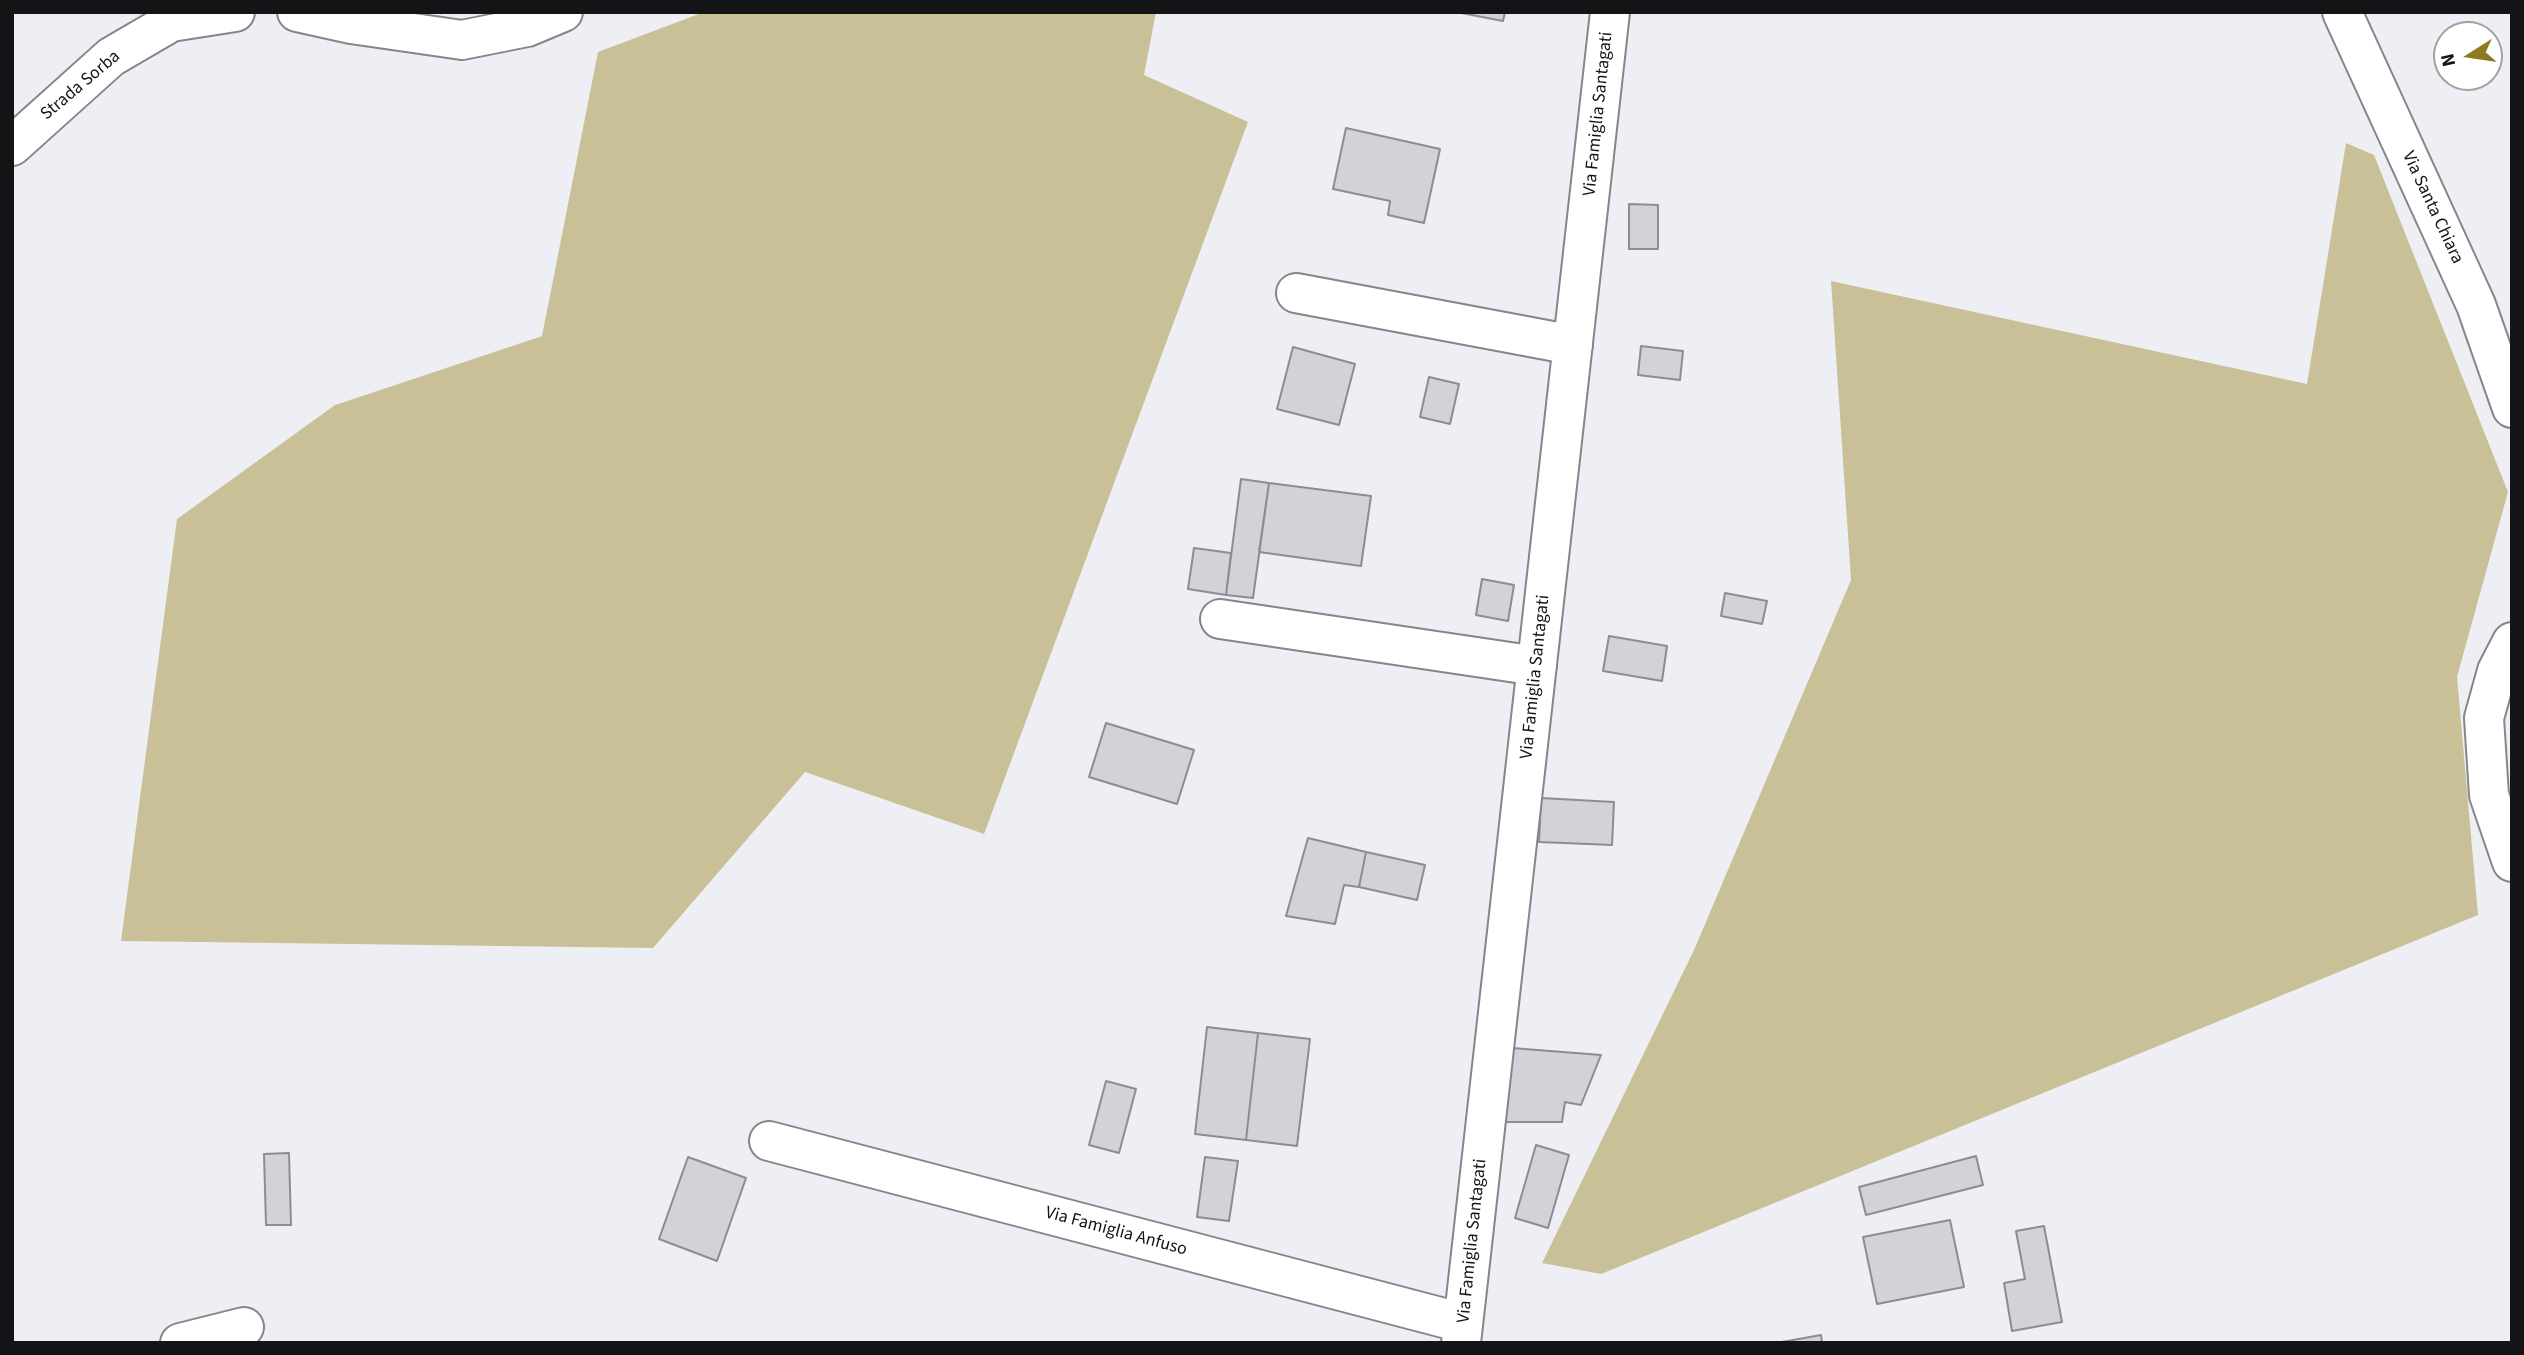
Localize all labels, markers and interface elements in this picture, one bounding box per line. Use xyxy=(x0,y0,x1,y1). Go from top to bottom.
north arrow xyxy=(2433,21,2503,91)
street label: Via Famiglia Santagati xyxy=(1580,31,1618,197)
street label: Strada Sorba xyxy=(37,46,125,126)
text: N xyxy=(2434,51,2463,69)
street label: Via Santa Chiara xyxy=(2396,148,2468,268)
street label: Via Famiglia Santagati xyxy=(1517,594,1555,760)
street label: Via Famiglia Santagati xyxy=(1454,1158,1492,1324)
street label: Via Famiglia Anfuso xyxy=(1043,1203,1189,1261)

